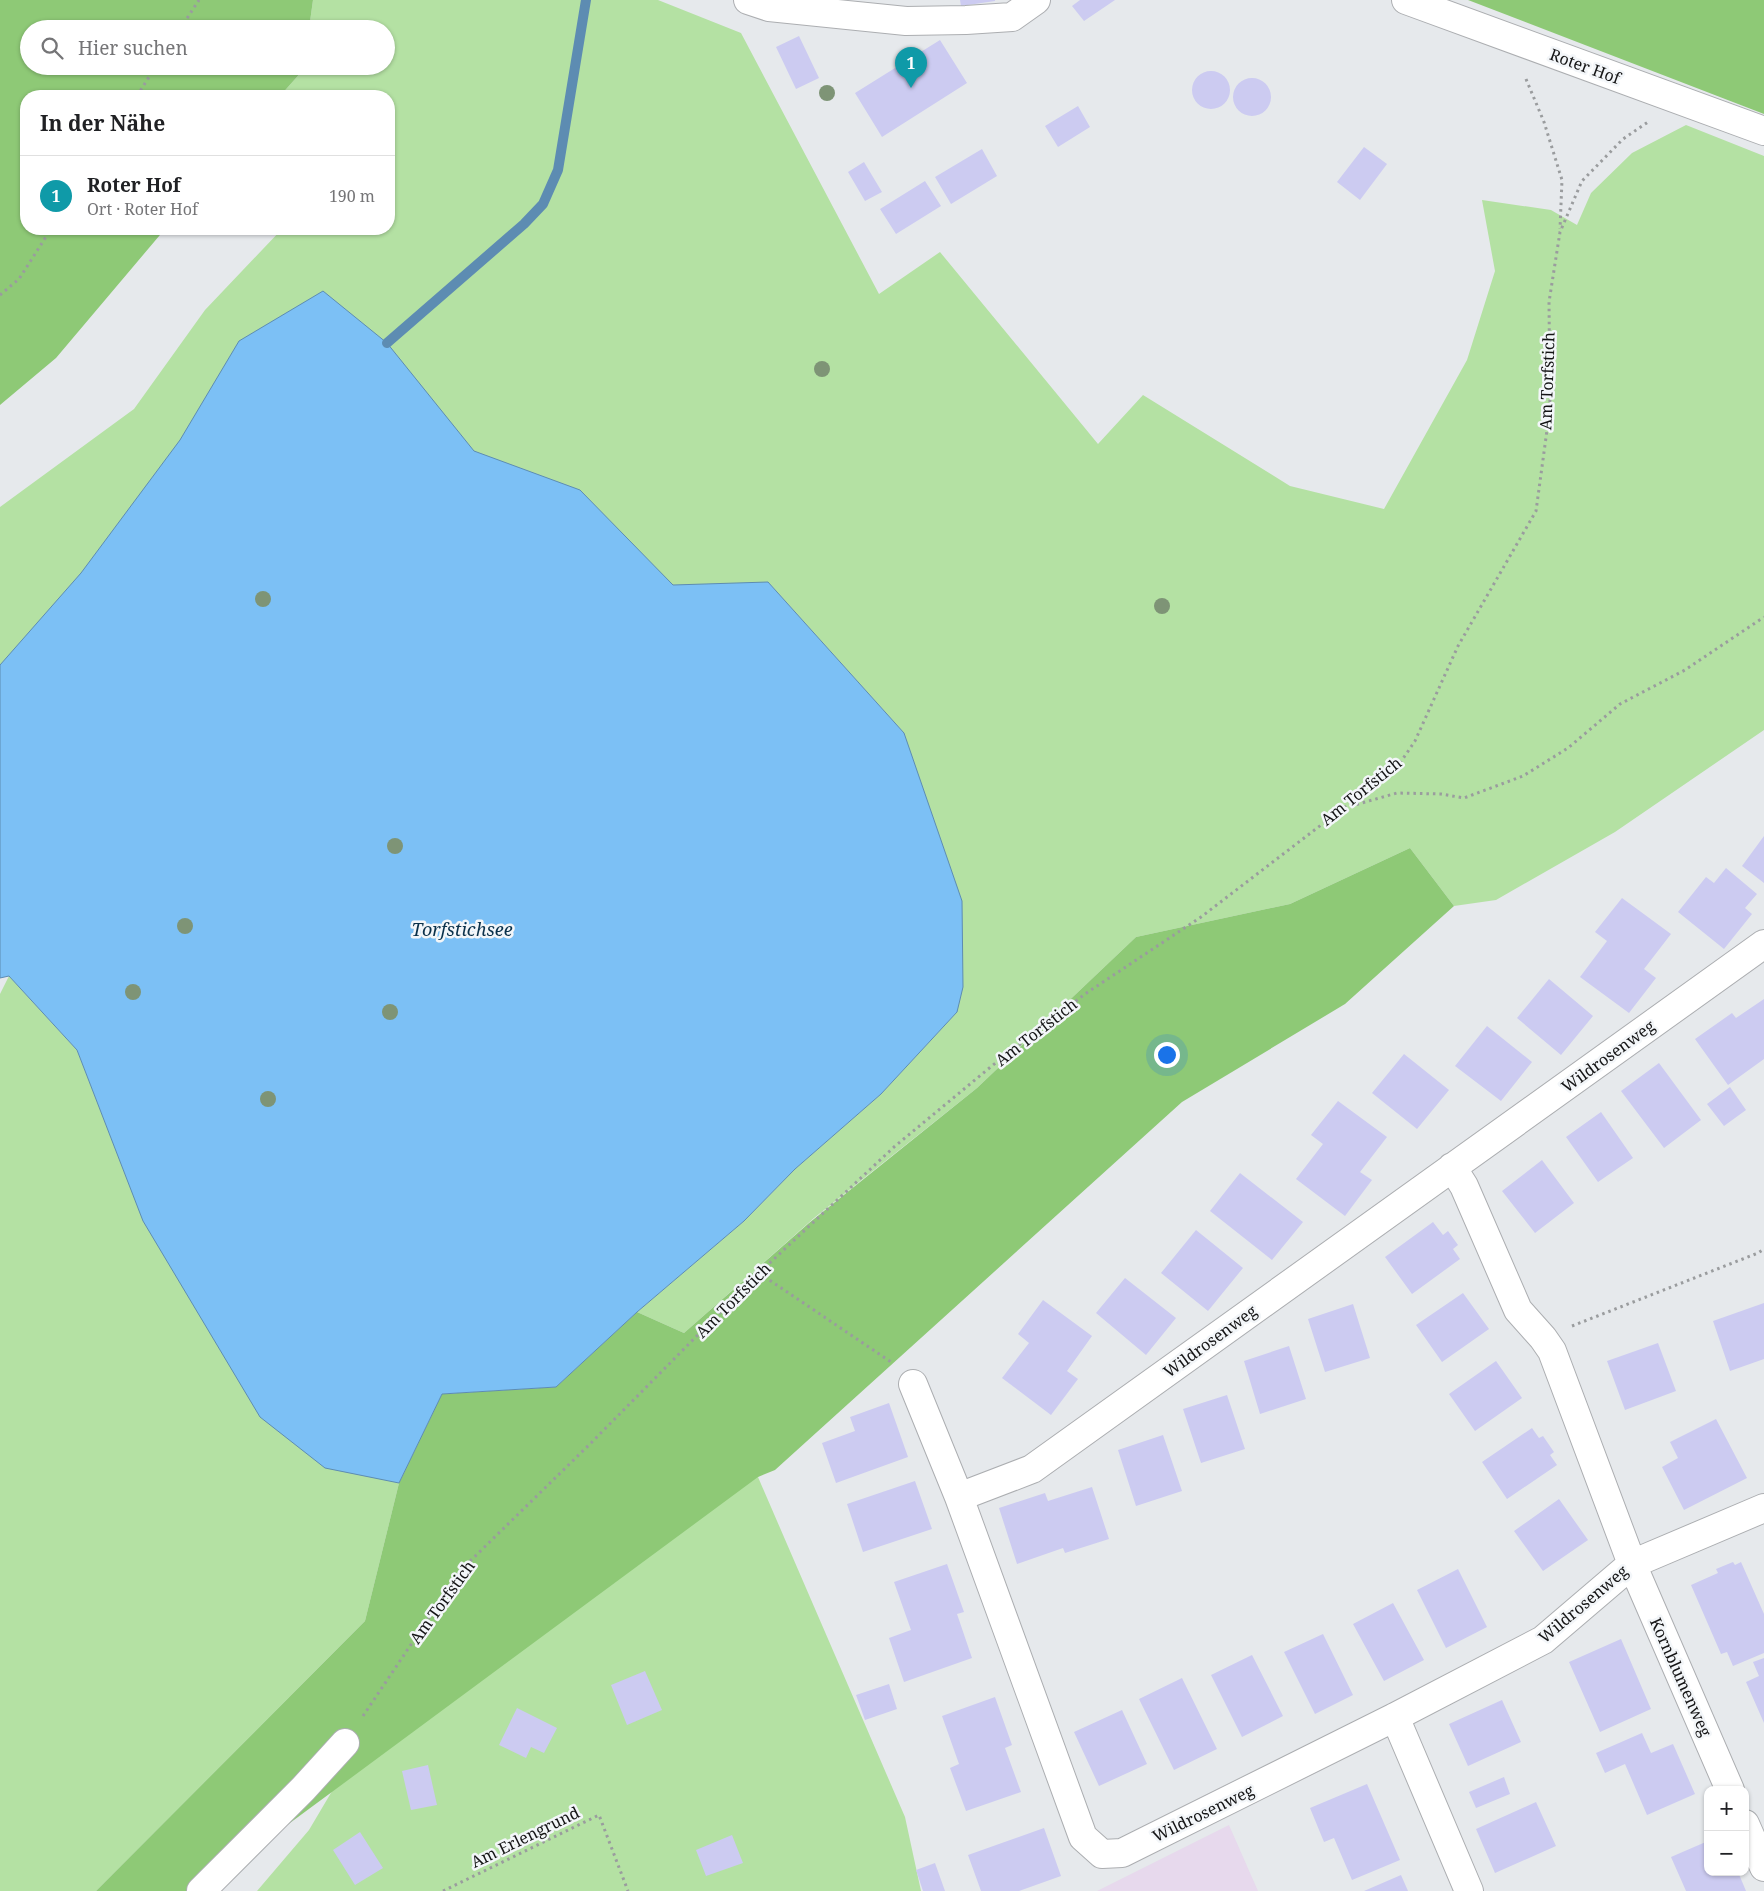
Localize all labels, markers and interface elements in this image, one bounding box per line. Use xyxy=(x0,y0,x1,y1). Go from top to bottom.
search box xyxy=(20,20,395,75)
icon: search xyxy=(38,34,66,62)
text: Hier suchen xyxy=(78,35,188,61)
street label: Roter Hof xyxy=(1547,43,1625,90)
pin: 1 xyxy=(895,47,927,88)
text: In der Nähe xyxy=(40,109,165,137)
text: Roter Hof xyxy=(87,172,181,198)
text: 1 xyxy=(51,185,61,207)
text: 190 m xyxy=(329,185,375,207)
text: Ort · Roter Hof xyxy=(87,198,198,220)
street label: Am Torfstich xyxy=(1534,332,1560,430)
street label: Am Torfstich xyxy=(1316,752,1406,830)
water label: Torfstichsee xyxy=(411,917,513,941)
street label: Am Torfstich xyxy=(991,993,1081,1071)
street label: Wildrosenweg xyxy=(1557,1014,1659,1097)
your location xyxy=(1154,1042,1180,1068)
street label: Am Torfstich xyxy=(690,1257,776,1343)
street label: Wildrosenweg xyxy=(1159,1299,1261,1382)
street label: Am Torfstich xyxy=(404,1556,480,1648)
street label: Wildrosenweg xyxy=(1534,1560,1633,1648)
street label: Kornblumenweg xyxy=(1645,1614,1717,1740)
street label: Wildrosenweg xyxy=(1149,1779,1258,1847)
map controls xyxy=(1704,1786,1749,1876)
button: + xyxy=(1704,1786,1749,1831)
street label: Am Erlengrund xyxy=(467,1801,583,1873)
button: − xyxy=(1704,1831,1749,1876)

